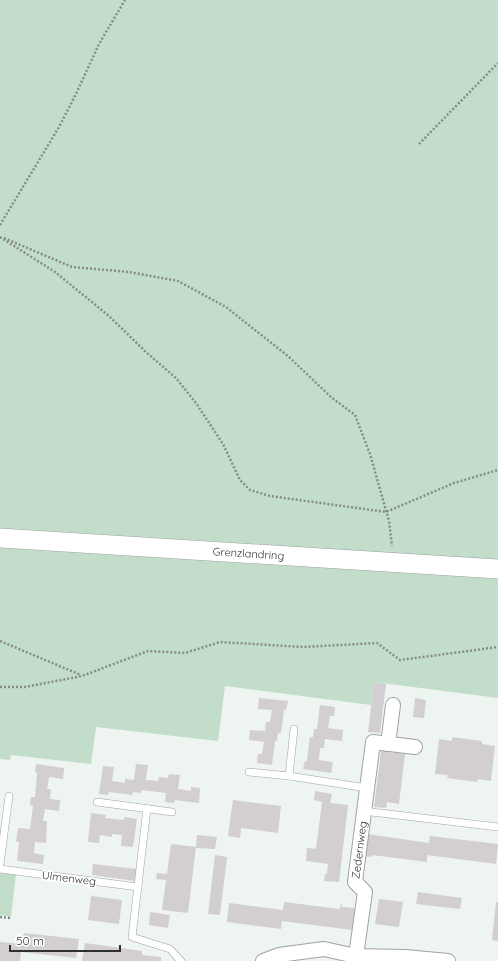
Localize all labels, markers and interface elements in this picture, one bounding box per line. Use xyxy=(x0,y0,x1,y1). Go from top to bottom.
street label: Grenzlandring xyxy=(212,544,285,563)
street label: Zedernweg xyxy=(348,820,370,880)
street label: Ulmenweg xyxy=(41,868,97,888)
scale bar xyxy=(10,927,120,953)
text: 50 m xyxy=(16,933,44,948)

